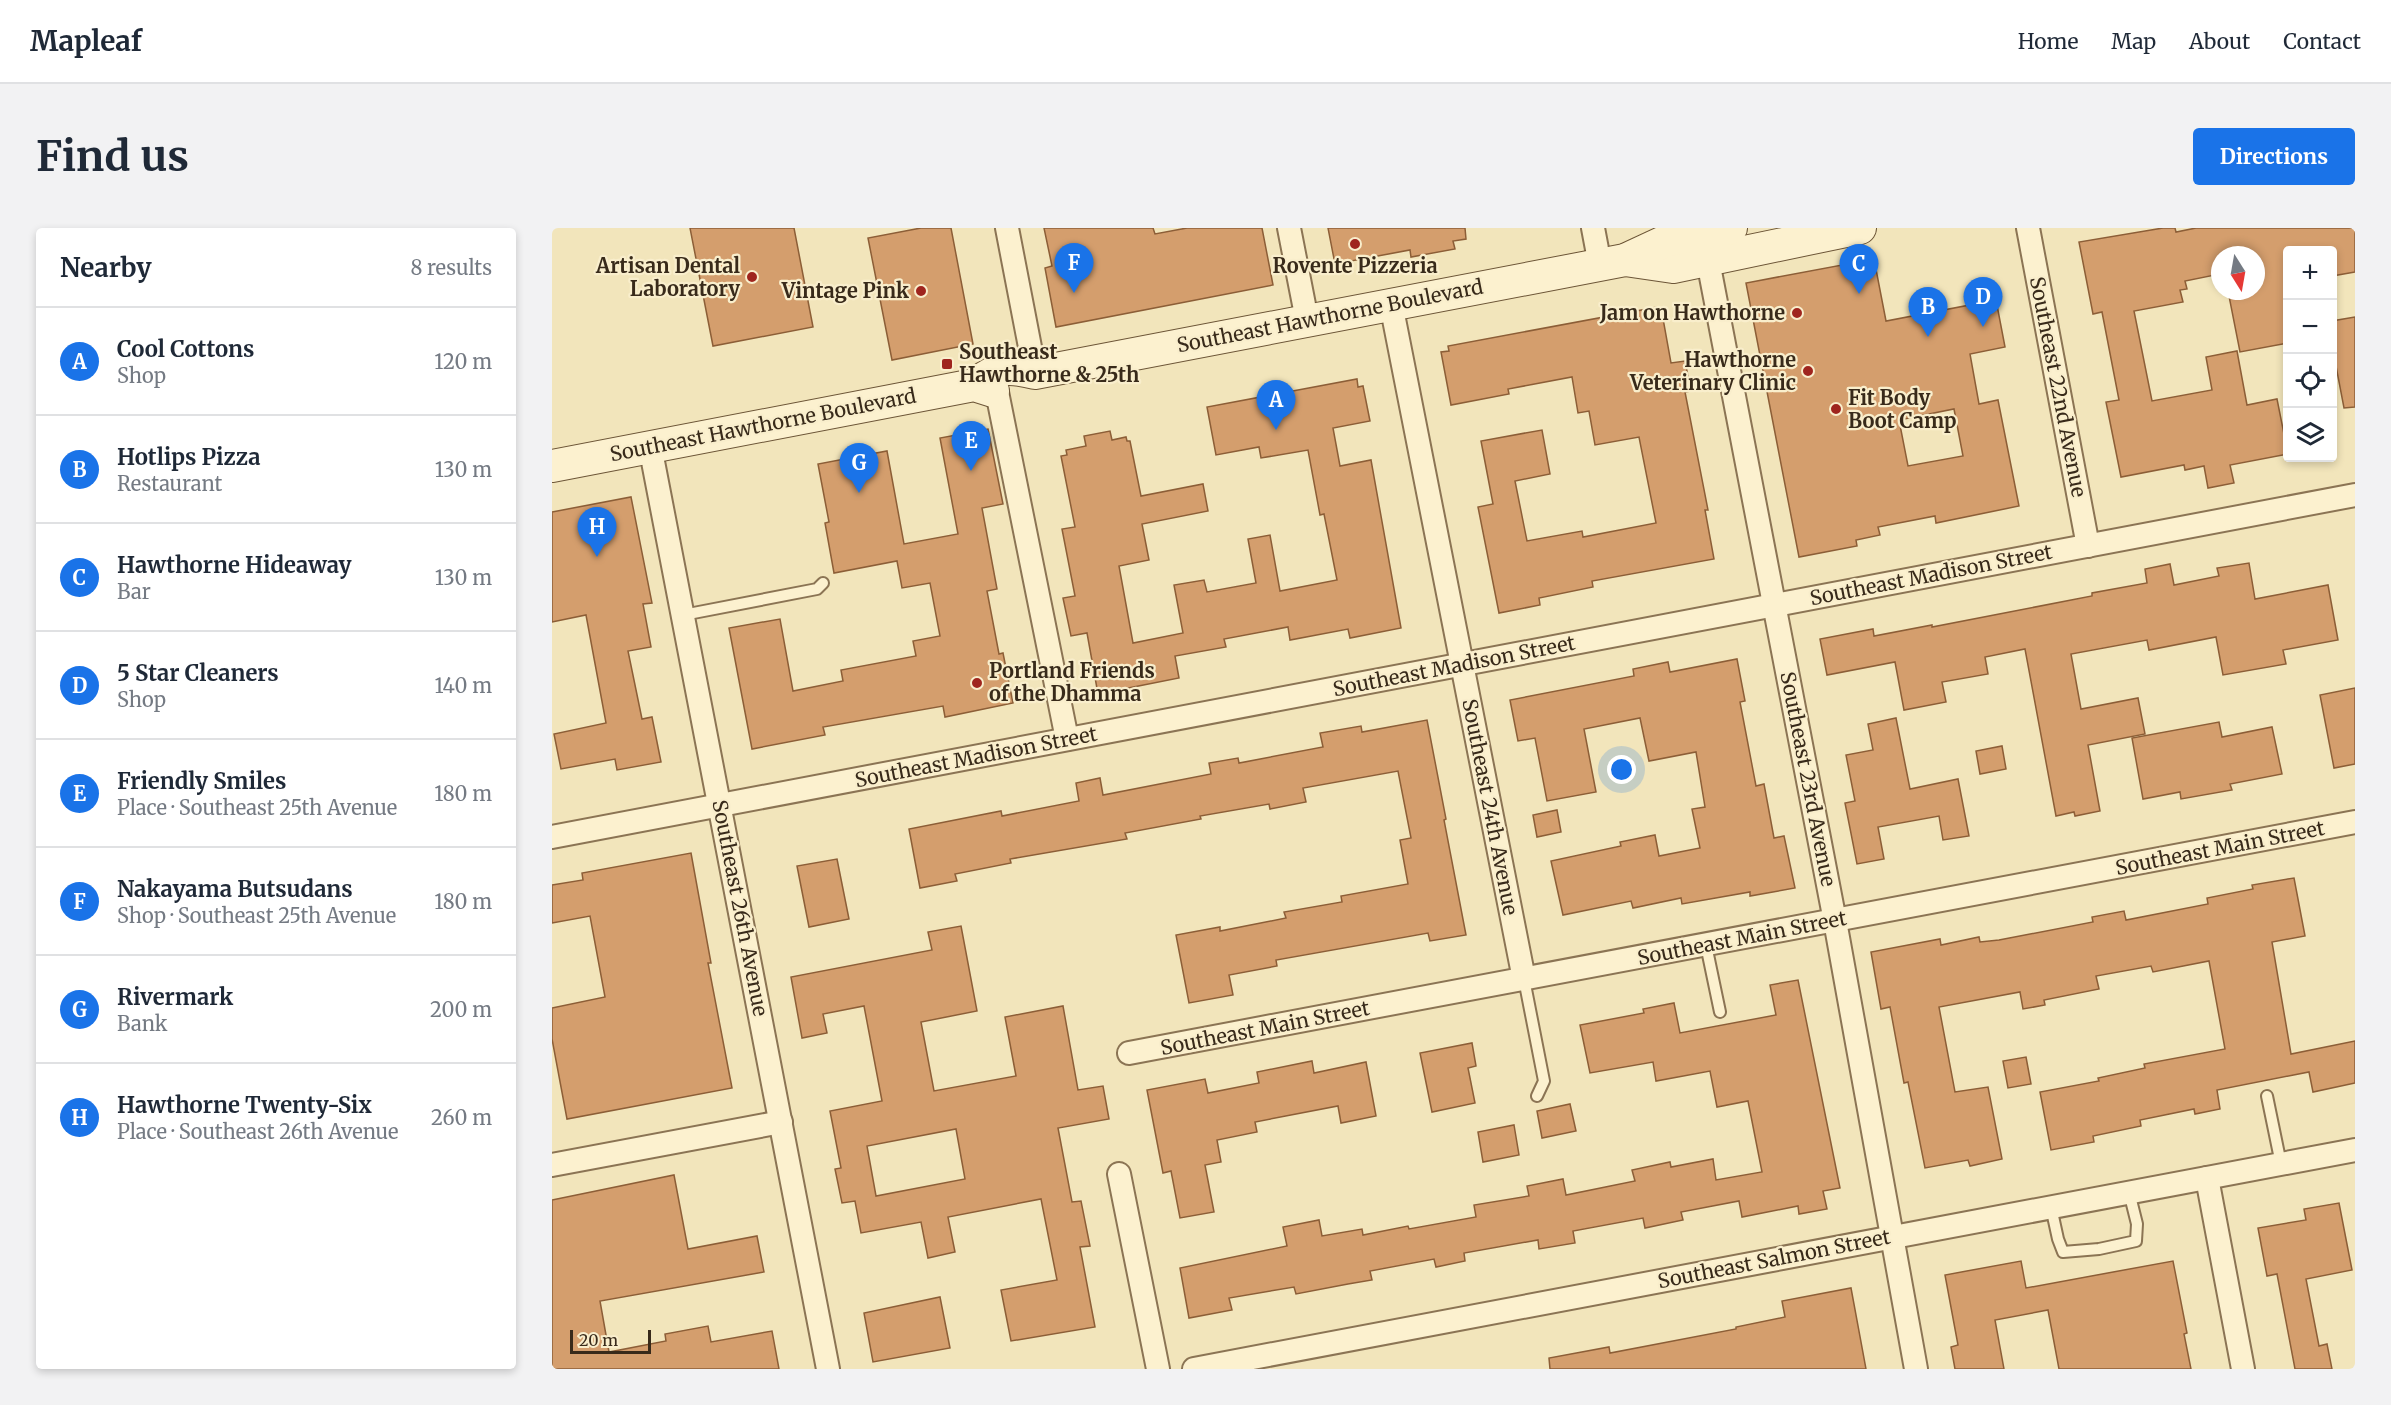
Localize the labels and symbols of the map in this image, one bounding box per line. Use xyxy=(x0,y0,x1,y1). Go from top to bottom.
marker: Rovente Pizzeria xyxy=(1348,237,1362,251)
pin: F xyxy=(1054,244,1094,293)
pin: C xyxy=(1840,244,1878,294)
north arrow xyxy=(2211,246,2265,300)
place label: Artisan Dental Laboratory xyxy=(595,253,740,301)
place label: Rovente Pizzeria xyxy=(1272,253,1438,278)
marker: Artisan Dental Laboratory xyxy=(745,270,759,284)
street label: Southeast Hawthorne Boulevard xyxy=(1175,274,1485,357)
street label: Southeast 22nd Avenue xyxy=(2025,275,2092,499)
place label: Vintage Pink xyxy=(781,278,909,303)
pin: D xyxy=(1964,278,2002,327)
marker: Vintage Pink xyxy=(914,284,928,298)
pin: B xyxy=(1908,288,1948,337)
place label: Jam on Hawthorne xyxy=(1599,300,1785,325)
marker: Jam on Hawthorne xyxy=(1790,306,1804,320)
place label: Southeast Hawthorne & 25th xyxy=(959,339,1140,387)
place label: Hawthorne Veterinary Clinic xyxy=(1629,347,1796,395)
marker: Southeast Hawthorne & 25th xyxy=(940,357,954,371)
marker: Hawthorne Veterinary Clinic xyxy=(1801,364,1815,378)
pin: A xyxy=(1256,380,1296,430)
street label: Southeast Hawthorne Boulevard xyxy=(608,383,918,466)
place label: Fit Body Boot Camp xyxy=(1848,385,1957,433)
marker: Fit Body Boot Camp xyxy=(1829,402,1843,416)
pin: E xyxy=(952,422,990,471)
pin: G xyxy=(840,444,878,493)
pin: H xyxy=(578,508,616,557)
street label: Southeast Madison Street xyxy=(1808,539,2054,610)
street label: Southeast Madison Street xyxy=(1331,630,1577,701)
place label: Portland Friends of the Dhamma xyxy=(989,658,1155,706)
street label: Southeast 23rd Avenue xyxy=(1775,669,1842,888)
marker: Portland Friends of the Dhamma xyxy=(970,676,984,690)
street label: Southeast 24th Avenue xyxy=(1457,697,1524,917)
street label: Southeast Madison Street xyxy=(853,721,1099,792)
your location xyxy=(1607,755,1636,784)
street label: Southeast 26th Avenue xyxy=(707,798,774,1018)
street label: Southeast Main Street xyxy=(2113,815,2327,880)
street label: Southeast Main Street xyxy=(1635,905,1849,970)
street label: Southeast Main Street xyxy=(1158,995,1372,1060)
street label: Southeast Salmon Street xyxy=(1655,1224,1893,1293)
scale bar xyxy=(570,1327,651,1354)

